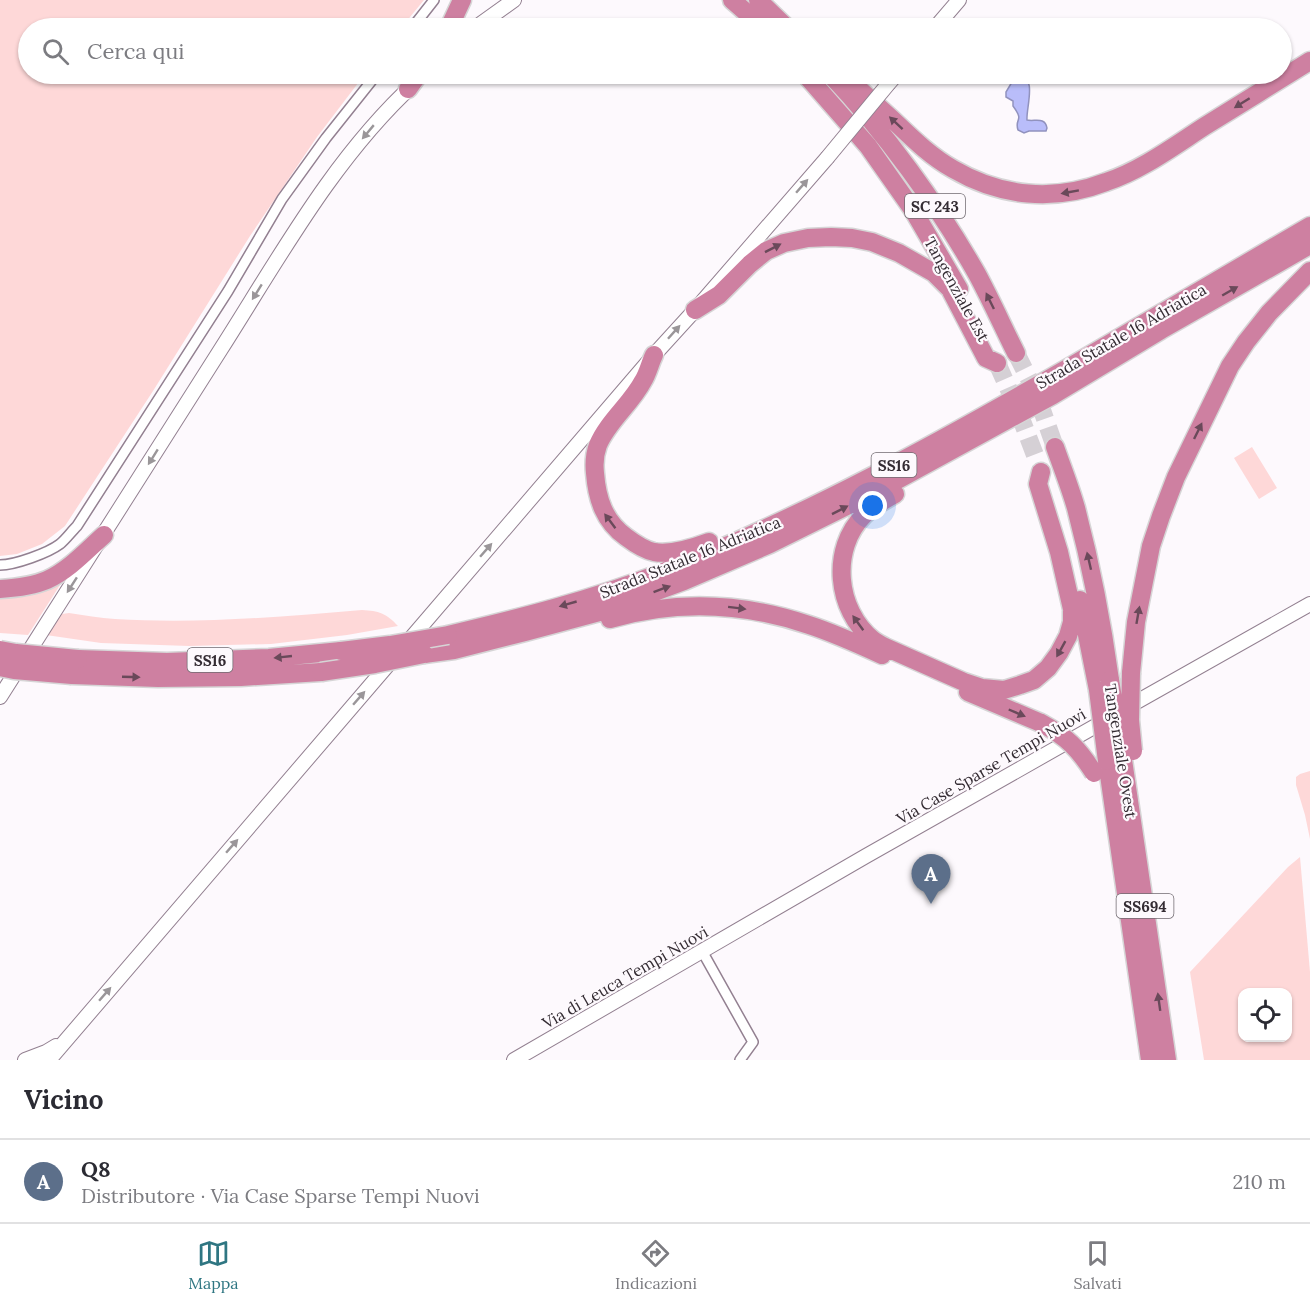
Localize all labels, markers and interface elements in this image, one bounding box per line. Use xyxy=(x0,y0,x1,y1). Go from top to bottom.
search box xyxy=(18,18,1292,84)
icon: search xyxy=(39,35,72,68)
text: Cerca qui xyxy=(87,37,184,65)
one-way arrow xyxy=(1234,97,1250,108)
one-way arrow xyxy=(890,117,904,131)
one-way arrow xyxy=(362,124,375,139)
one-way arrow xyxy=(795,179,808,194)
one-way arrow xyxy=(1060,187,1079,196)
road number: SC 243 xyxy=(905,194,965,218)
street label: Tangenziale Est xyxy=(920,233,994,346)
one-way arrow xyxy=(765,243,782,253)
street label: Strada Statale 16 Adriatica xyxy=(1032,279,1210,393)
one-way arrow xyxy=(252,284,263,300)
one-way arrow xyxy=(1222,285,1238,296)
one-way arrow xyxy=(986,292,995,309)
one-way arrow xyxy=(667,325,681,340)
one-way arrow xyxy=(1193,422,1202,439)
one-way arrow xyxy=(148,449,159,465)
road number: SS16 xyxy=(872,453,916,477)
your location xyxy=(858,491,887,520)
one-way arrow xyxy=(832,505,849,514)
street label: Strada Statale 16 Adriatica xyxy=(597,512,783,602)
one-way arrow xyxy=(605,513,617,528)
one-way arrow xyxy=(479,543,492,558)
one-way arrow xyxy=(1084,551,1093,570)
one-way arrow xyxy=(67,577,78,593)
one-way arrow xyxy=(653,583,671,593)
one-way arrow xyxy=(559,600,577,609)
one-way arrow xyxy=(728,603,747,613)
one-way arrow xyxy=(1134,606,1143,625)
one-way arrow xyxy=(853,615,865,630)
one-way arrow xyxy=(1056,641,1066,658)
road number: SS16 xyxy=(188,648,232,672)
one-way arrow xyxy=(274,652,293,662)
one-way arrow xyxy=(121,672,140,682)
street label: Tangenziale Ovest xyxy=(1100,682,1142,821)
one-way arrow xyxy=(352,691,365,706)
street label: Via Case Sparse Tempi Nuovi xyxy=(892,704,1089,829)
one-way arrow xyxy=(1009,708,1027,718)
one-way arrow xyxy=(225,839,238,854)
pin: A xyxy=(912,854,950,904)
road number: SS694 xyxy=(1116,894,1174,918)
street label: Via di Leuca Tempi Nuovi xyxy=(538,921,711,1033)
one-way arrow xyxy=(98,987,111,1002)
map controls xyxy=(1238,988,1292,1042)
button: locate xyxy=(1238,988,1292,1042)
one-way arrow xyxy=(1154,993,1163,1012)
text: Vicino xyxy=(24,1083,104,1116)
text: Q8 xyxy=(81,1155,111,1183)
text: A xyxy=(37,1169,50,1194)
text: 210 m xyxy=(1232,1169,1286,1194)
text: Distributore · Via Case Sparse Tempi Nuovi xyxy=(81,1183,480,1208)
tab: Mappa xyxy=(188,1237,239,1293)
tab: Indicazioni xyxy=(615,1237,697,1293)
tab: Salvati xyxy=(1073,1237,1122,1293)

